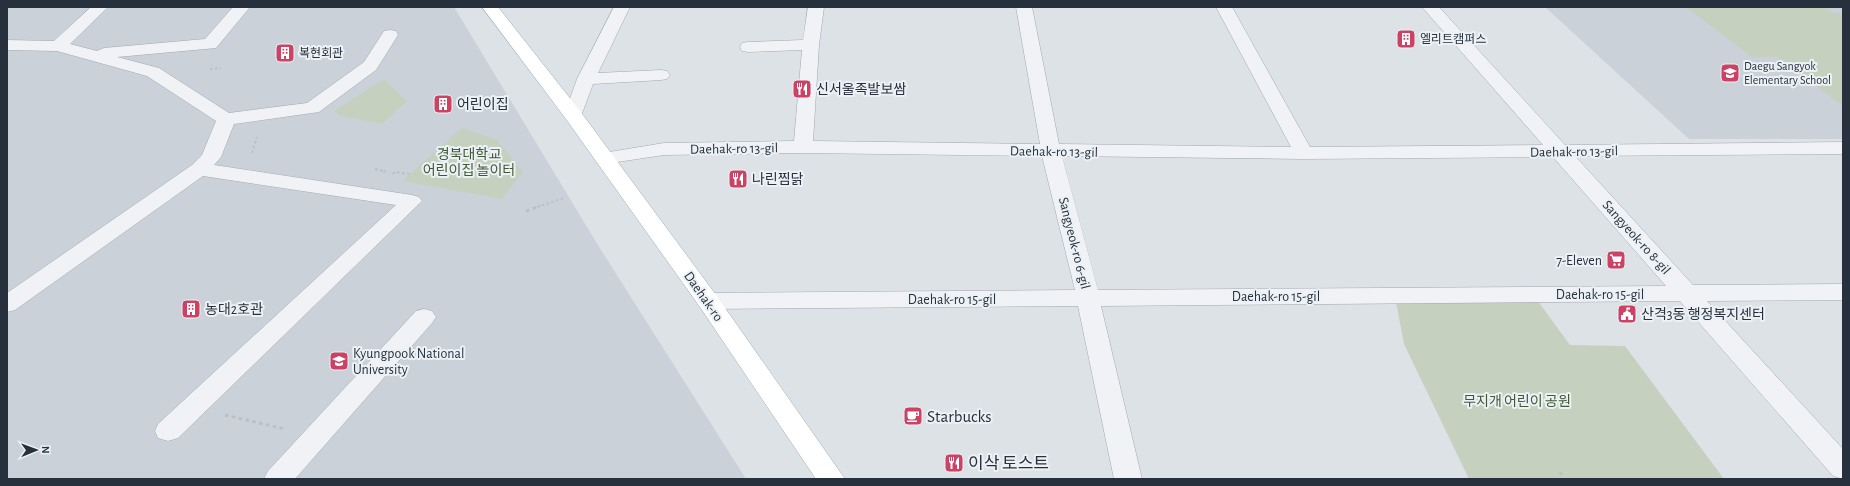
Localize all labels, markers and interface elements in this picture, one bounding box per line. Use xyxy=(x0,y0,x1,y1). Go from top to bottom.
building icon: 엘리트캠퍼스 xyxy=(1395,28,1417,50)
place label: 엘리트캠퍼스 xyxy=(1420,33,1486,45)
building icon: 복현회관 xyxy=(274,42,296,64)
place label: 복현회관 xyxy=(299,46,343,59)
place label: Daegu Sangyok Elementary School xyxy=(1744,60,1831,87)
school or university icon: Daegu Sangyok Elementary School xyxy=(1719,62,1741,84)
restaurant icon: 신서울족발보쌈 xyxy=(791,78,813,100)
place label: 신서울족발보쌈 xyxy=(816,82,906,97)
building icon: 어린이집 xyxy=(432,93,454,115)
place label: 어린이집 xyxy=(457,97,509,112)
street label: Daehak-ro 13-gil xyxy=(690,141,778,157)
street label: Daehak-ro 13-gil xyxy=(1010,144,1098,160)
street label: Daehak-ro 13-gil xyxy=(1530,144,1618,160)
park label: 경북대학교 어린이집 놀이터 xyxy=(423,146,515,178)
restaurant icon: 나린찜닭 xyxy=(727,168,749,190)
place label: 나린찜닭 xyxy=(752,172,804,187)
street label: Sangyeok-ro 6-gil xyxy=(1056,196,1092,291)
street label: Sangyeok-ro 8-gil xyxy=(1599,198,1673,277)
supermarket icon: 7-Eleven xyxy=(1605,249,1627,271)
place label: 7-Eleven xyxy=(1556,254,1602,268)
street label: Daehak-ro xyxy=(681,269,725,324)
street label: Daehak-ro 15-gil xyxy=(1556,288,1644,302)
street label: Daehak-ro 15-gil xyxy=(1232,290,1320,304)
street label: Daehak-ro 15-gil xyxy=(908,293,996,307)
building icon: 농대2호관 xyxy=(180,298,202,320)
place label: 농대2호관 xyxy=(205,302,263,317)
public building icon: 산격3동 행정복지센터 xyxy=(1616,303,1638,325)
place label: 산격3동 행정복지센터 xyxy=(1641,307,1765,322)
place label: Kyungpook National University xyxy=(353,347,464,377)
school or university icon: Kyungpook National University xyxy=(328,350,350,372)
park label: 무지개 어린이 공원 xyxy=(1463,394,1571,409)
cafe icon: Starbucks xyxy=(902,405,924,427)
place label: Starbucks xyxy=(927,408,992,425)
north arrow xyxy=(16,430,56,470)
text: N xyxy=(40,446,51,454)
restaurant icon: 이삭 토스트 xyxy=(943,452,965,474)
place label: 이삭 토스트 xyxy=(968,455,1049,472)

